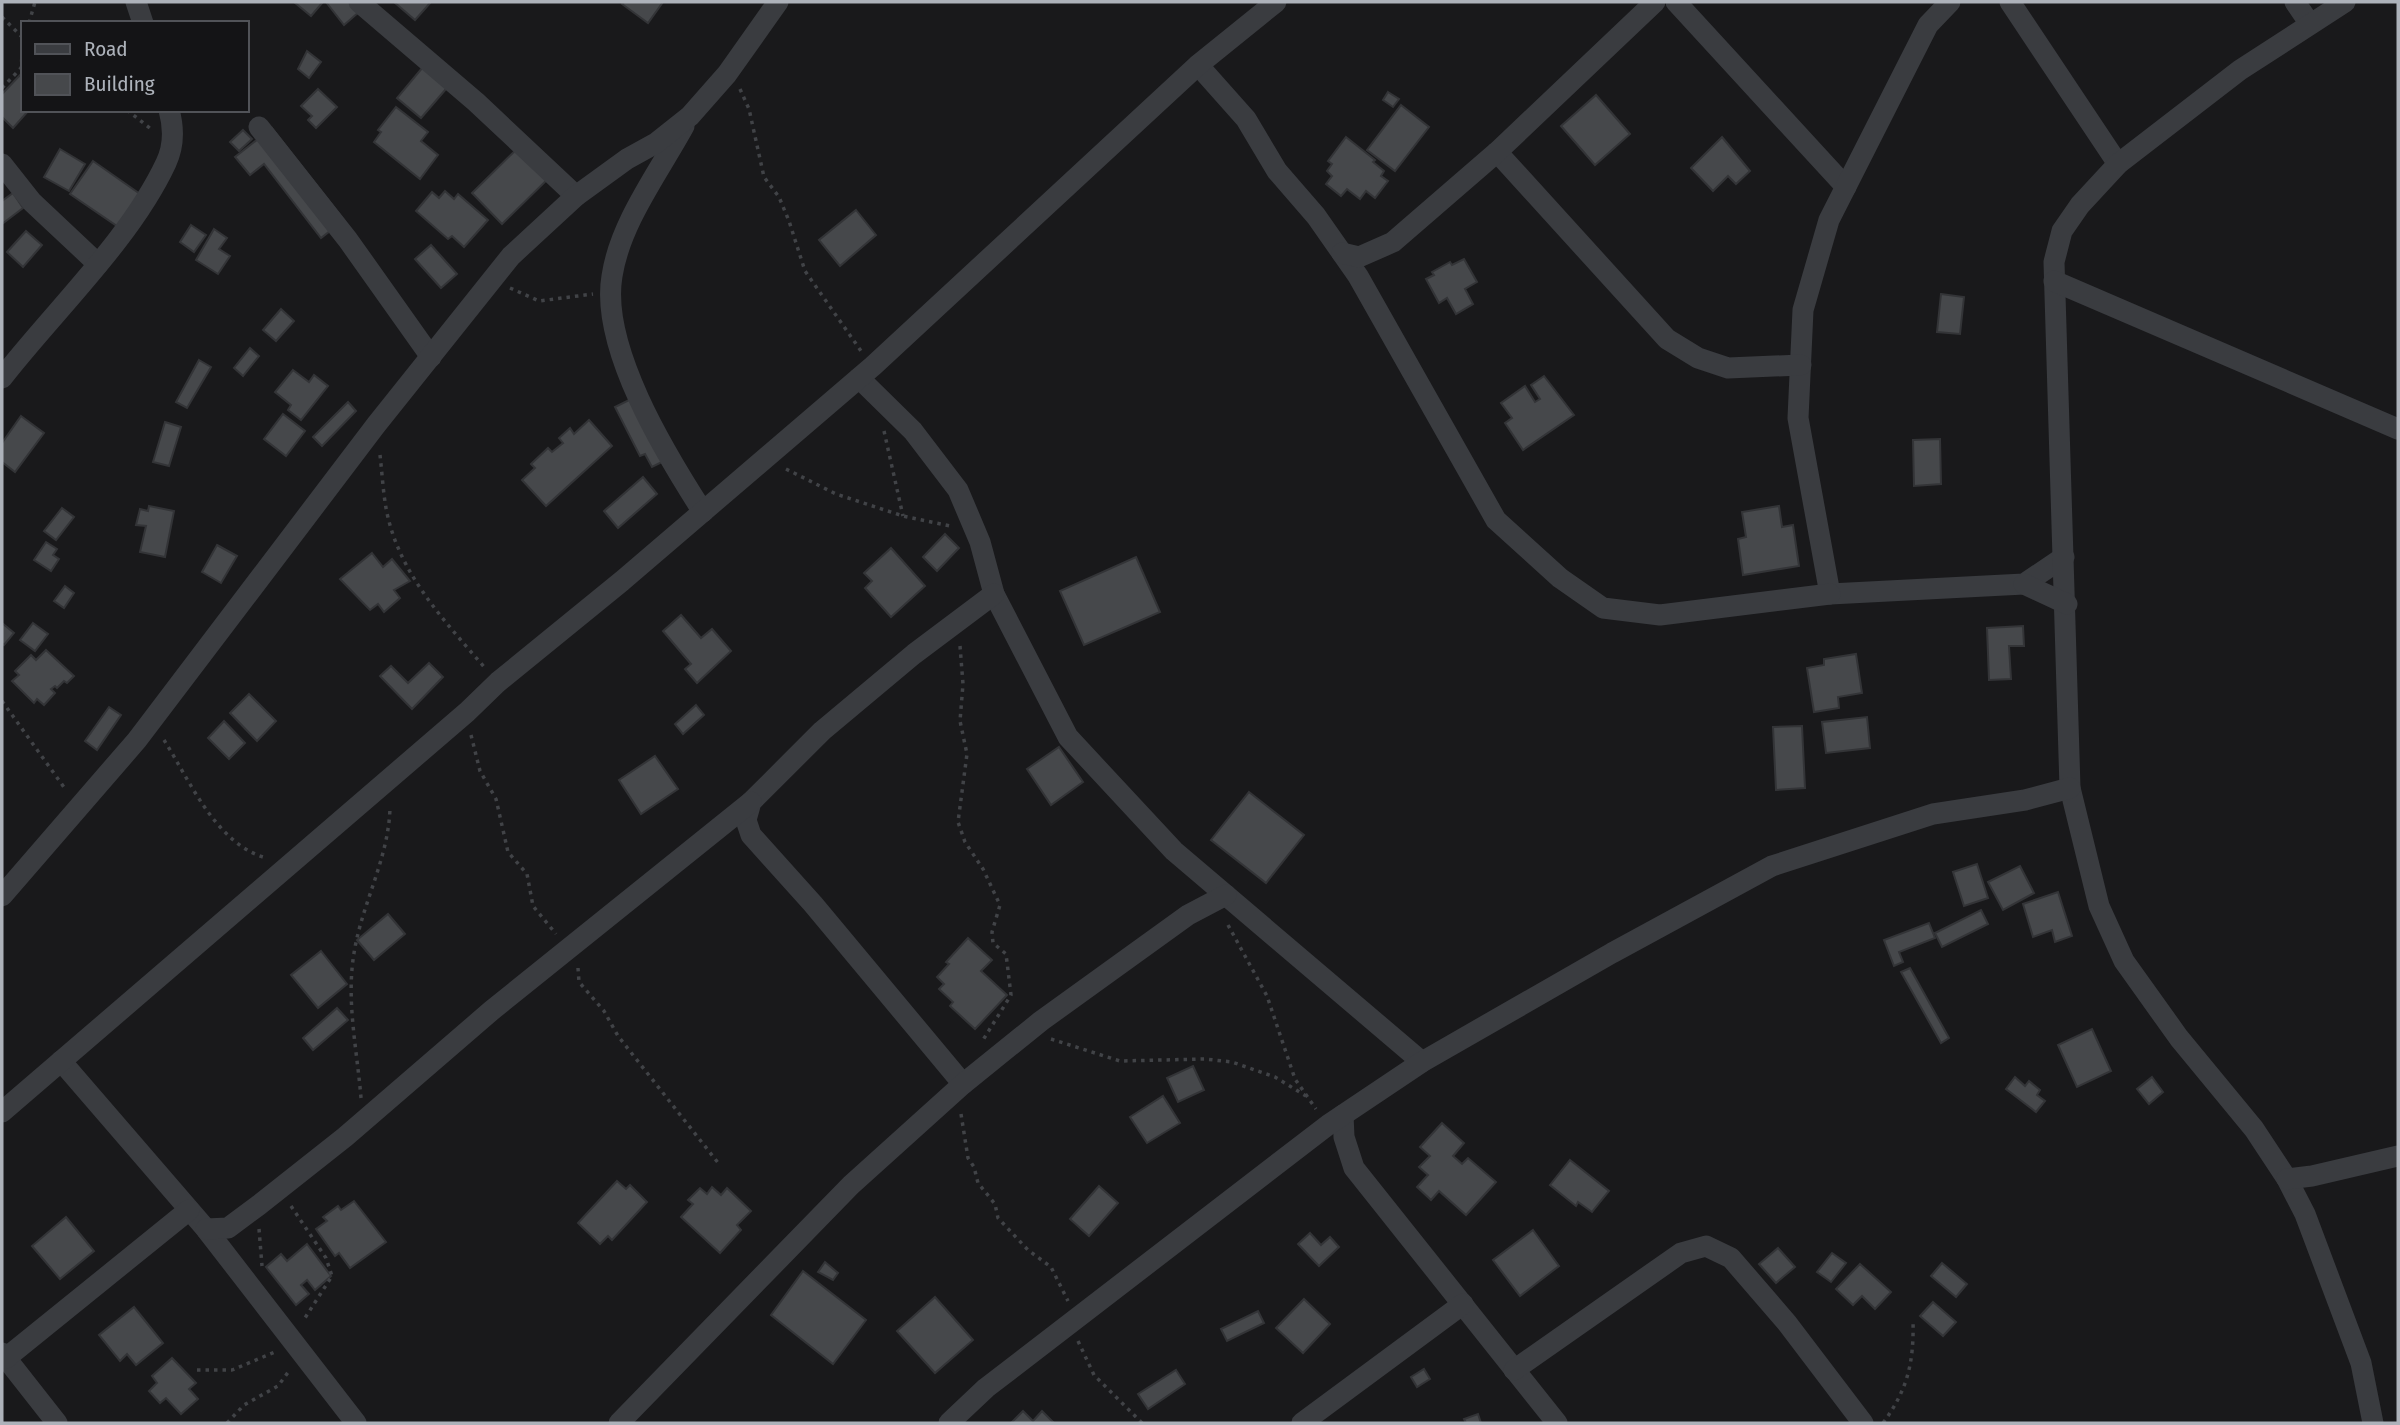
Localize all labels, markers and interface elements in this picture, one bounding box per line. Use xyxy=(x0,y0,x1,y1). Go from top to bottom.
legend xyxy=(21,21,248,112)
text: Road xyxy=(84,36,128,62)
text: Building xyxy=(84,71,155,97)

